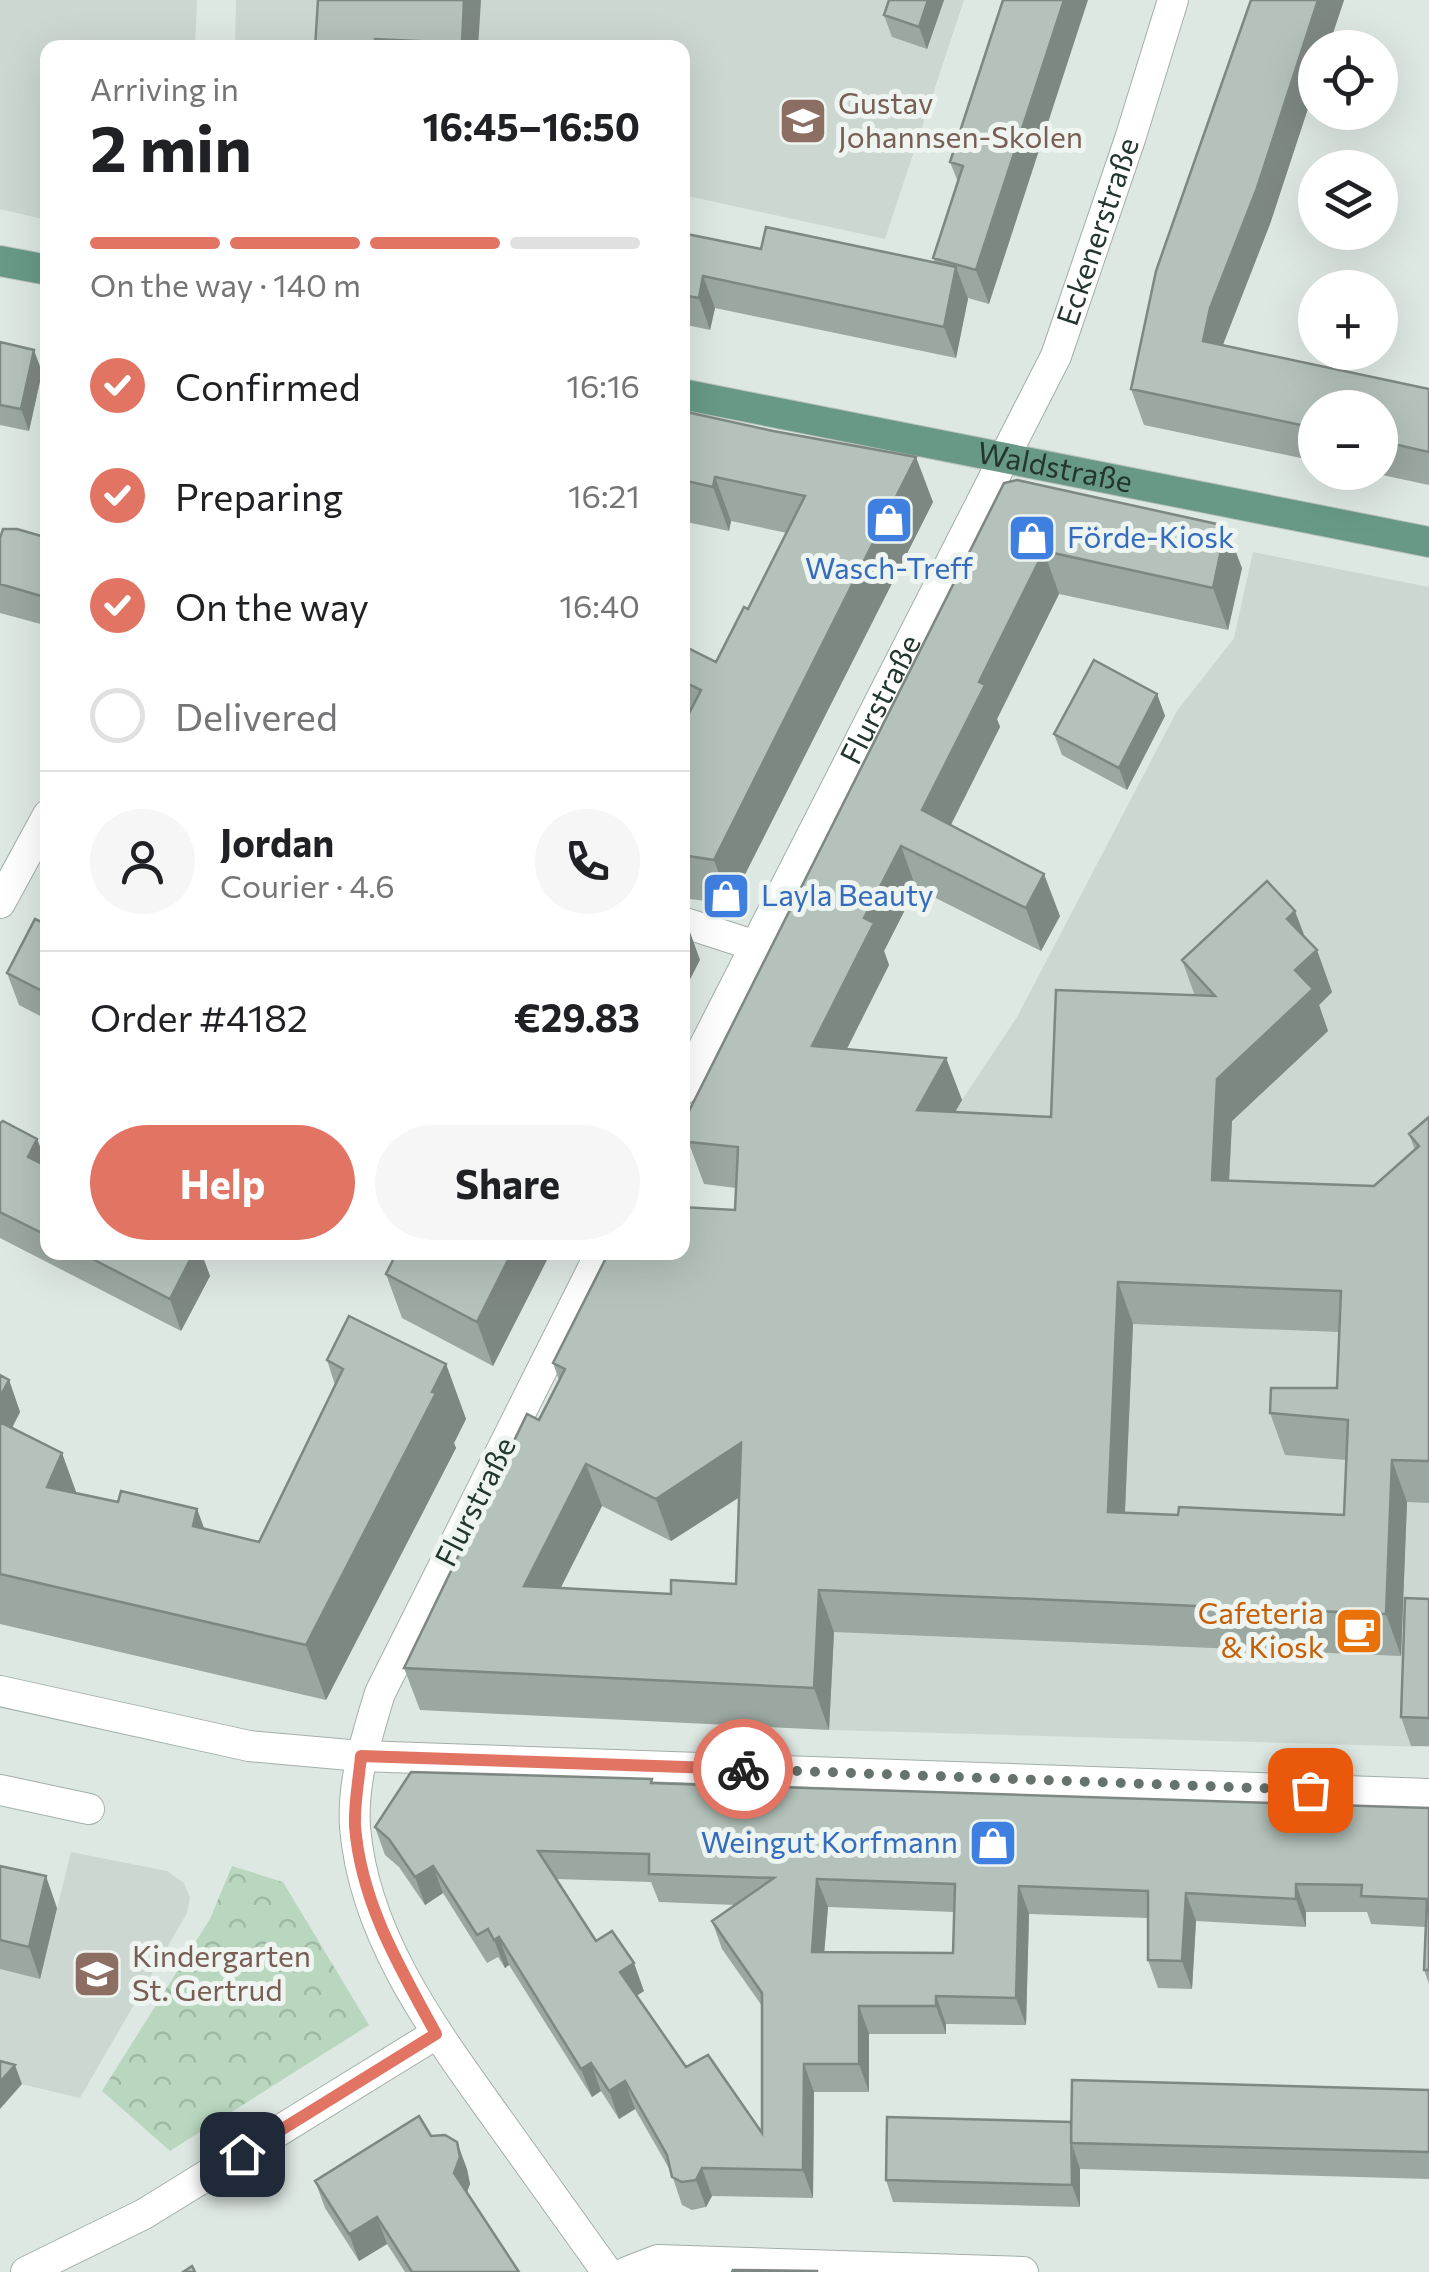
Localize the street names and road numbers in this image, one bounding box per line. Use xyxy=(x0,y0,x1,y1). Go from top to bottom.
street label: Eckenerstraße xyxy=(1047,132,1145,330)
street label: Waldstraße xyxy=(975,432,1136,499)
street label: Flurstraße xyxy=(830,628,927,770)
street label: Flurstraße xyxy=(425,1430,522,1572)

